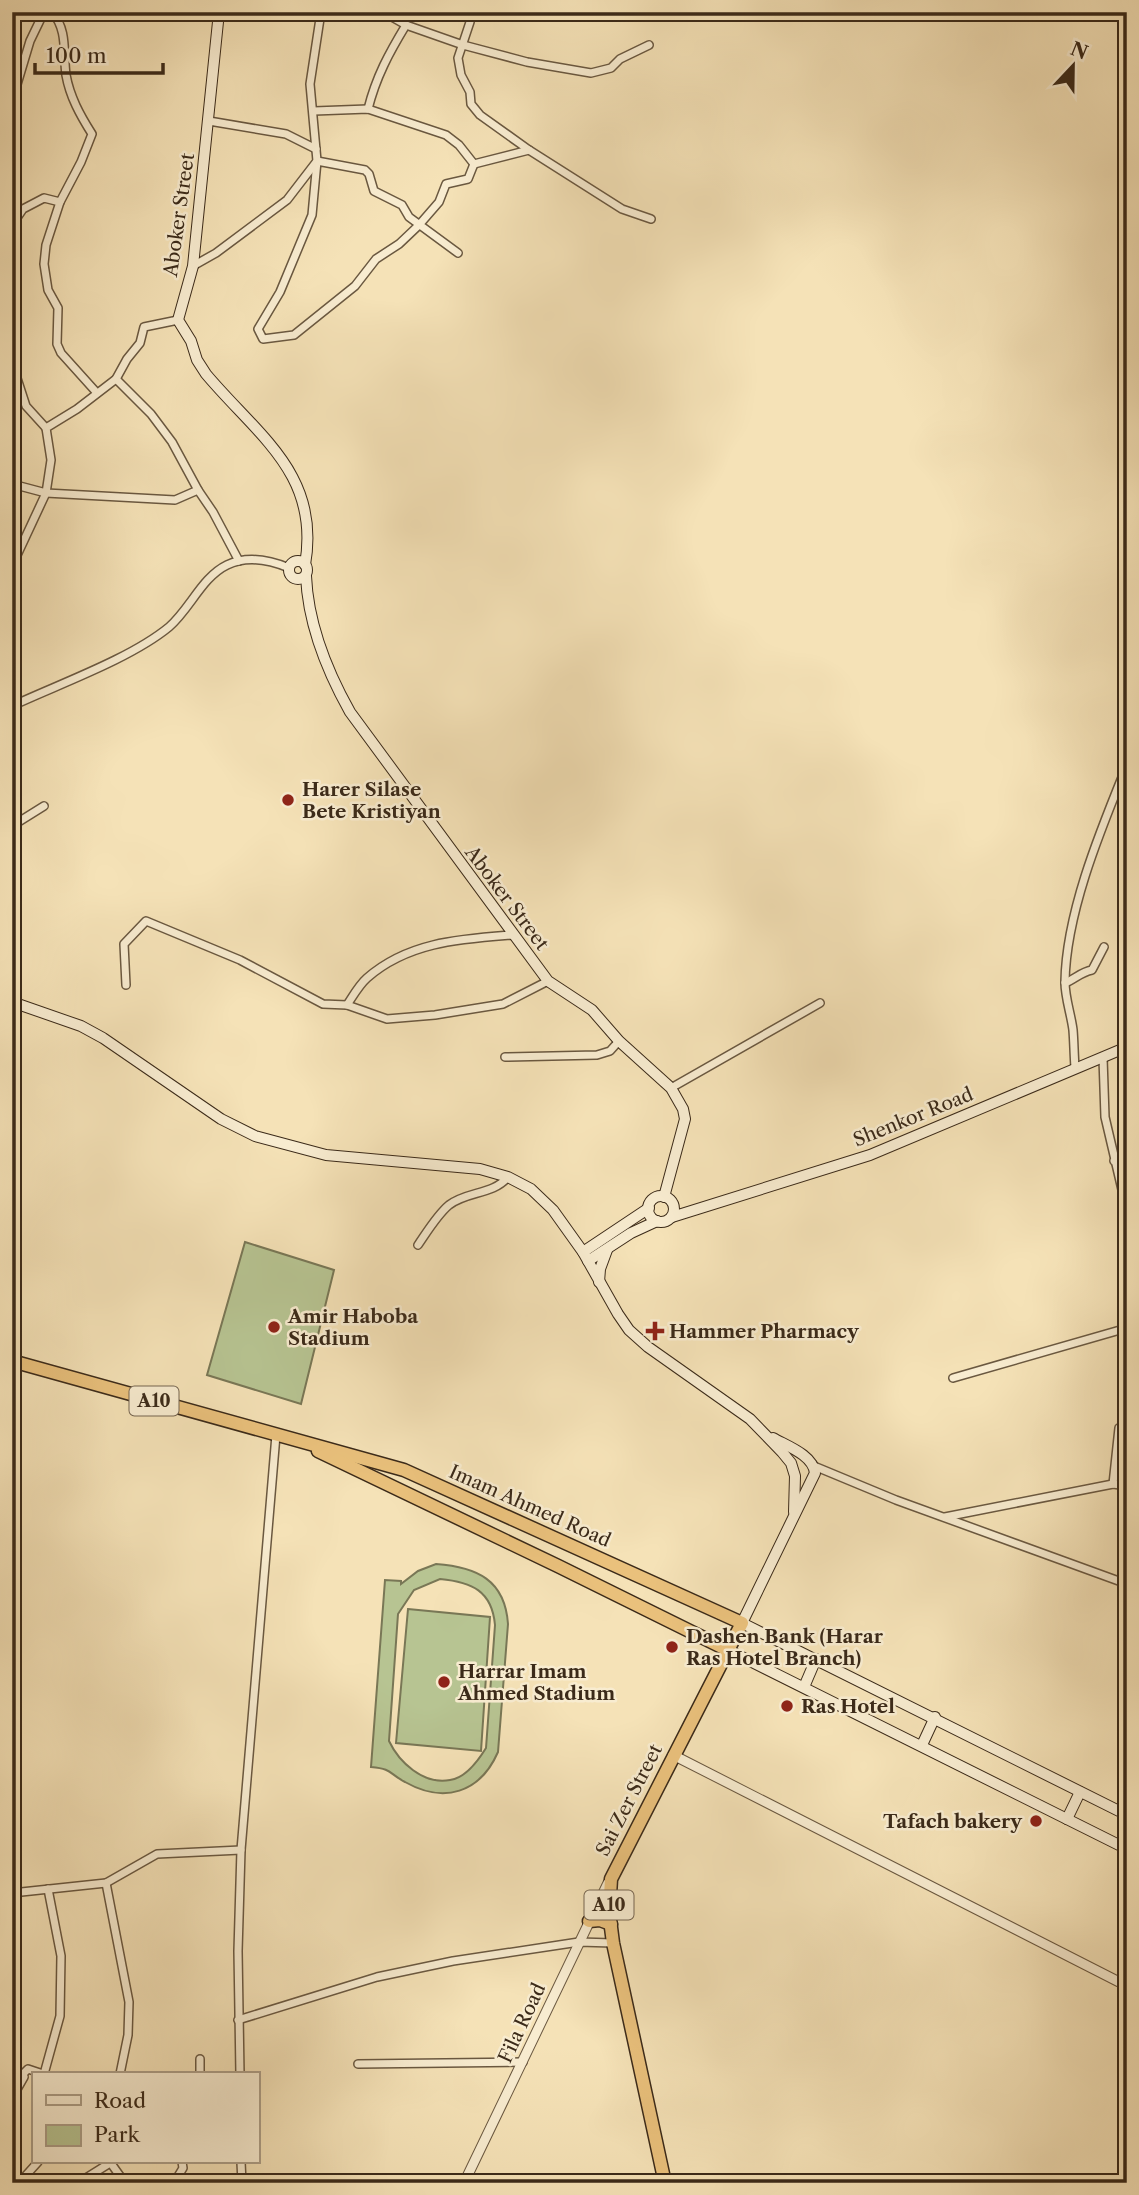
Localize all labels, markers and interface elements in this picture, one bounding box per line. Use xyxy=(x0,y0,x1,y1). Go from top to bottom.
scale bar xyxy=(35,32,163,76)
north arrow xyxy=(1038,32,1108,102)
text: N xyxy=(1067,37,1091,64)
text: 100 m xyxy=(46,43,107,68)
street label: Aboker Street xyxy=(159,151,199,279)
place label: Harer Silase Bete Kristiyan xyxy=(302,778,441,823)
marker: Harer Silase Bete Kristiyan xyxy=(280,792,296,808)
street label: Aboker Street xyxy=(460,841,554,955)
street label: Shenkor Road xyxy=(850,1082,977,1152)
place label: Amir Haboba Stadium xyxy=(287,1305,419,1350)
marker: Amir Haboba Stadium xyxy=(266,1319,282,1335)
place label: Hammer Pharmacy xyxy=(669,1320,860,1343)
marker: Hammer Pharmacy xyxy=(647,1323,663,1339)
road number: A10 xyxy=(130,1386,178,1416)
street label: Imam Ahmed Road xyxy=(445,1460,615,1552)
place label: Dashen Bank (Harar Ras Hotel Branch) xyxy=(686,1625,884,1670)
marker: Dashen Bank (Harar Ras Hotel Branch) xyxy=(664,1639,680,1655)
place label: Harrar Imam Ahmed Stadium xyxy=(457,1660,615,1705)
marker: Harrar Imam Ahmed Stadium xyxy=(436,1674,452,1690)
place label: Ras Hotel xyxy=(801,1695,895,1718)
marker: Ras Hotel xyxy=(779,1698,795,1714)
street label: Sai Zer Street xyxy=(591,1740,667,1860)
place label: Tafach bakery xyxy=(883,1810,1023,1833)
marker: Tafach bakery xyxy=(1028,1813,1044,1829)
road number: A10 xyxy=(584,1891,634,1920)
street label: Fila Road xyxy=(493,1979,551,2067)
legend xyxy=(32,2072,259,2164)
text: Road xyxy=(94,2088,146,2113)
text: Park xyxy=(94,2122,140,2147)

